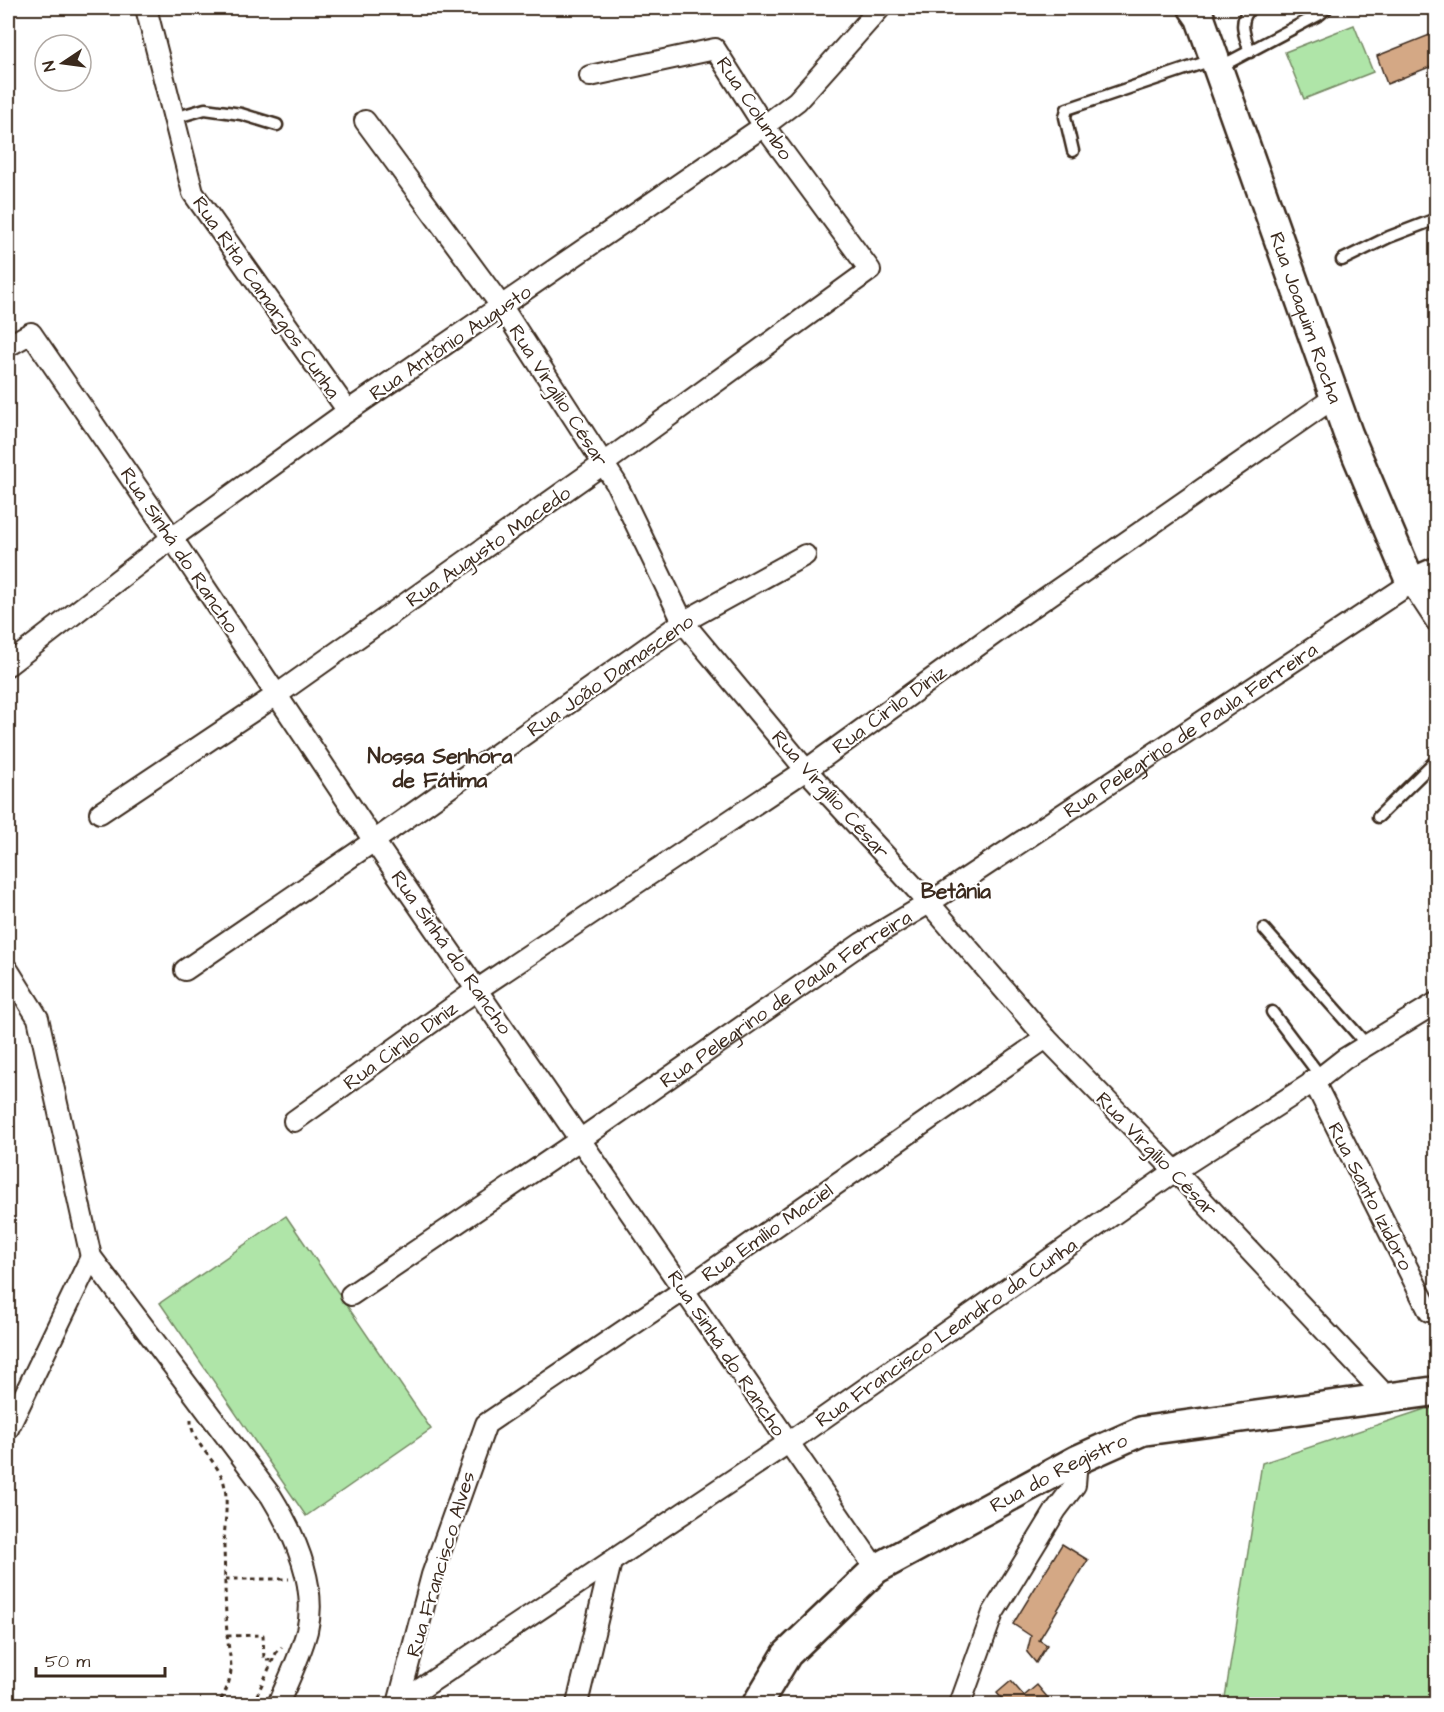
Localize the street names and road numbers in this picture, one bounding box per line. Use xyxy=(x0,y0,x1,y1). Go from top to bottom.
street label: Rua Columbo xyxy=(709,51,799,166)
street label: Rua Rita Camargos Cunha xyxy=(185,191,347,405)
street label: Rua Joaquim Rocha xyxy=(1262,228,1349,407)
street label: Rua Antônio Augusto xyxy=(364,278,538,408)
street label: Rua Virgílio César xyxy=(501,319,615,473)
street label: Rua Sinhá do Rancho xyxy=(113,462,245,639)
street label: Rua Augusto Macedo xyxy=(401,479,577,615)
street label: Rua João Damasceno xyxy=(522,608,700,744)
street label: Rua Pelegrino de Paula Ferreira xyxy=(1058,636,1323,825)
street label: Rua Cirilo Diniz xyxy=(827,659,953,761)
street label: Rua Virgílio César xyxy=(764,724,896,866)
street label: Rua Sinhá do Rancho xyxy=(384,865,518,1040)
street label: Rua Pelegrino de Paula Ferreira xyxy=(654,904,917,1095)
street label: Rua Cirilo Diniz xyxy=(338,995,464,1097)
street label: Rua Virgílio César xyxy=(1088,1086,1223,1224)
street label: Rua Santo Izidoro xyxy=(1321,1118,1420,1275)
street label: Rua Emílio Maciel xyxy=(696,1177,839,1289)
street label: Rua Francisco Leandro da Cunha xyxy=(810,1231,1083,1434)
street label: Rua Sinhá do Rancho xyxy=(660,1265,792,1442)
street label: Rua do Registro xyxy=(985,1426,1132,1520)
street label: Rua Francisco Alves xyxy=(399,1468,482,1660)

